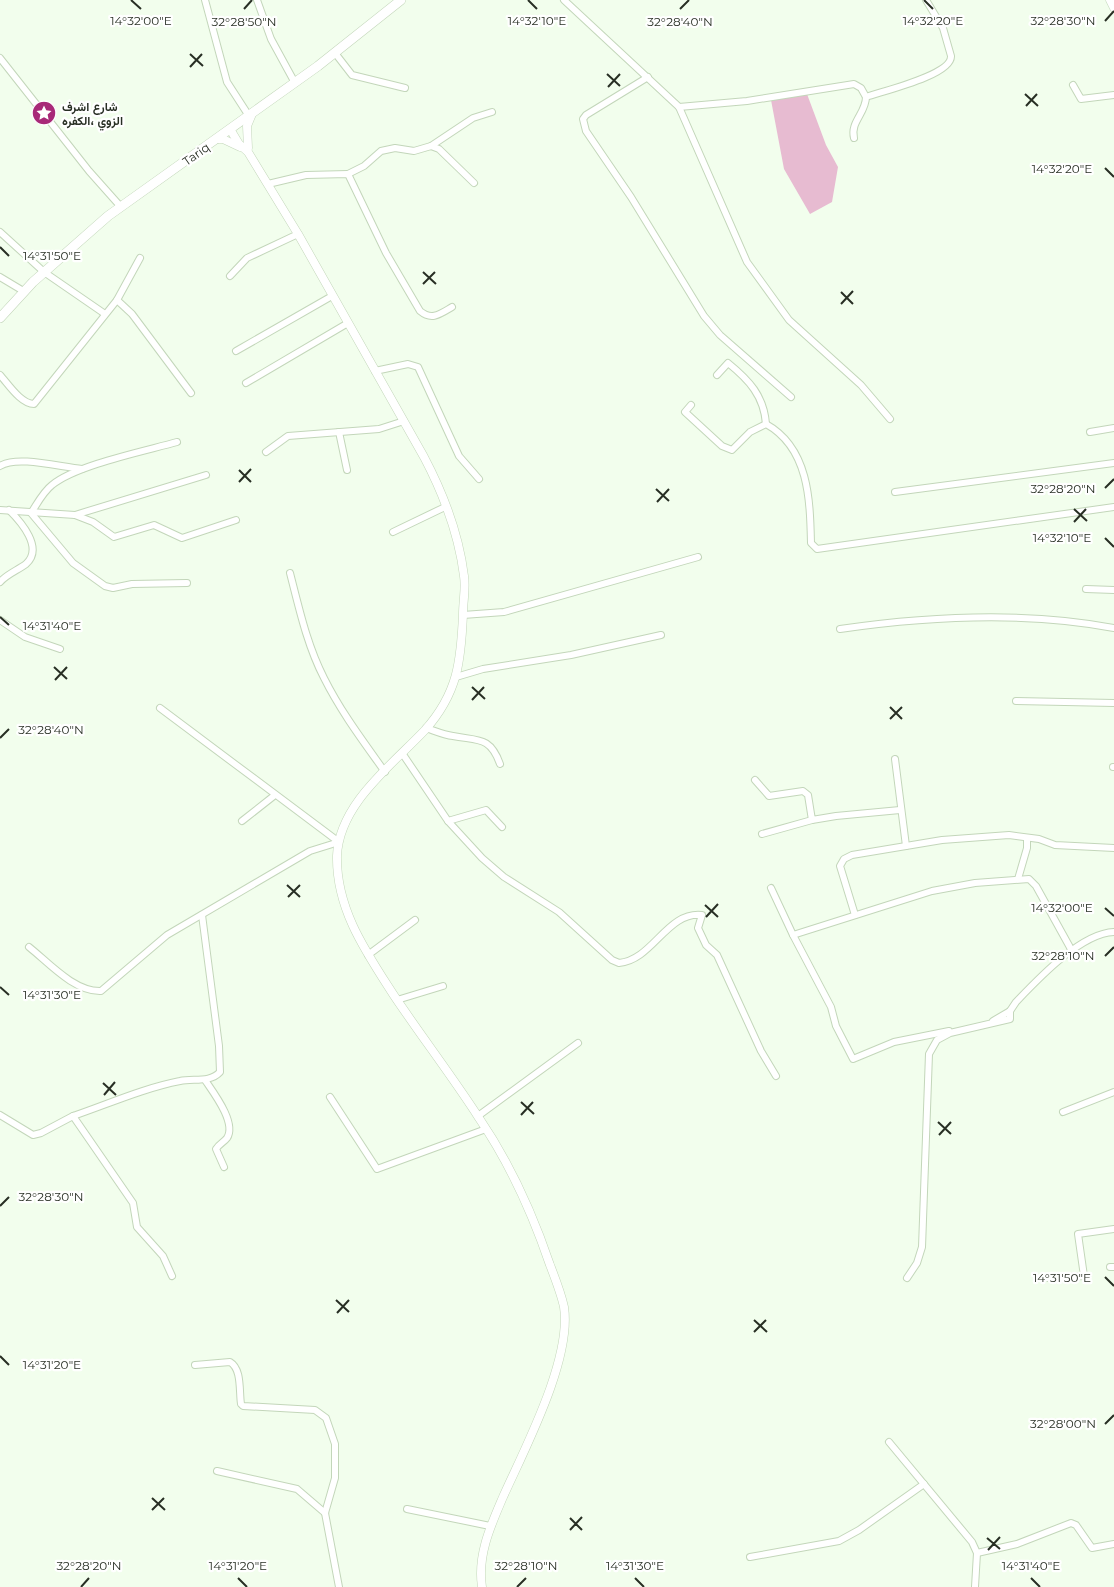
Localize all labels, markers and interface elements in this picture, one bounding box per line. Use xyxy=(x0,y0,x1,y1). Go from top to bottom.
text: 14°32'00"E xyxy=(110,13,172,28)
text: 14°32'10"E xyxy=(508,13,566,28)
text: 14°32'20"E xyxy=(903,13,963,28)
text: 32°28'30"N xyxy=(1030,13,1096,28)
text: 32°28'50"N xyxy=(212,14,277,29)
text: 32°28'40"N xyxy=(647,14,713,29)
place label: شارع اشرف الزوي ،الكفره xyxy=(62,99,123,131)
place icon: شارع اشرف الزوي ،الكفره xyxy=(31,100,57,126)
street label: Tariq xyxy=(180,139,212,169)
text: 14°32'20"E xyxy=(1032,161,1092,176)
text: 14°31'50"E xyxy=(23,248,81,263)
text: 32°28'20"N xyxy=(1030,481,1096,496)
text: 14°32'10"E xyxy=(1033,530,1091,545)
text: 14°31'40"E xyxy=(23,618,81,633)
text: 32°28'40"N xyxy=(18,722,84,737)
text: 14°32'00"E xyxy=(1031,900,1093,915)
text: 32°28'10"N xyxy=(1031,948,1095,963)
text: 14°31'30"E xyxy=(23,987,81,1002)
text: 32°28'30"N xyxy=(18,1189,84,1204)
text: 14°31'50"E xyxy=(1033,1270,1091,1285)
text: 14°31'20"E xyxy=(23,1357,81,1372)
text: 32°28'00"N xyxy=(1030,1416,1096,1431)
text: 32°28'20"N xyxy=(56,1558,122,1573)
text: 14°31'20"E xyxy=(209,1558,267,1573)
text: 32°28'10"N xyxy=(494,1558,558,1573)
text: 14°31'30"E xyxy=(606,1558,664,1573)
text: 14°31'40"E xyxy=(1002,1558,1060,1573)

